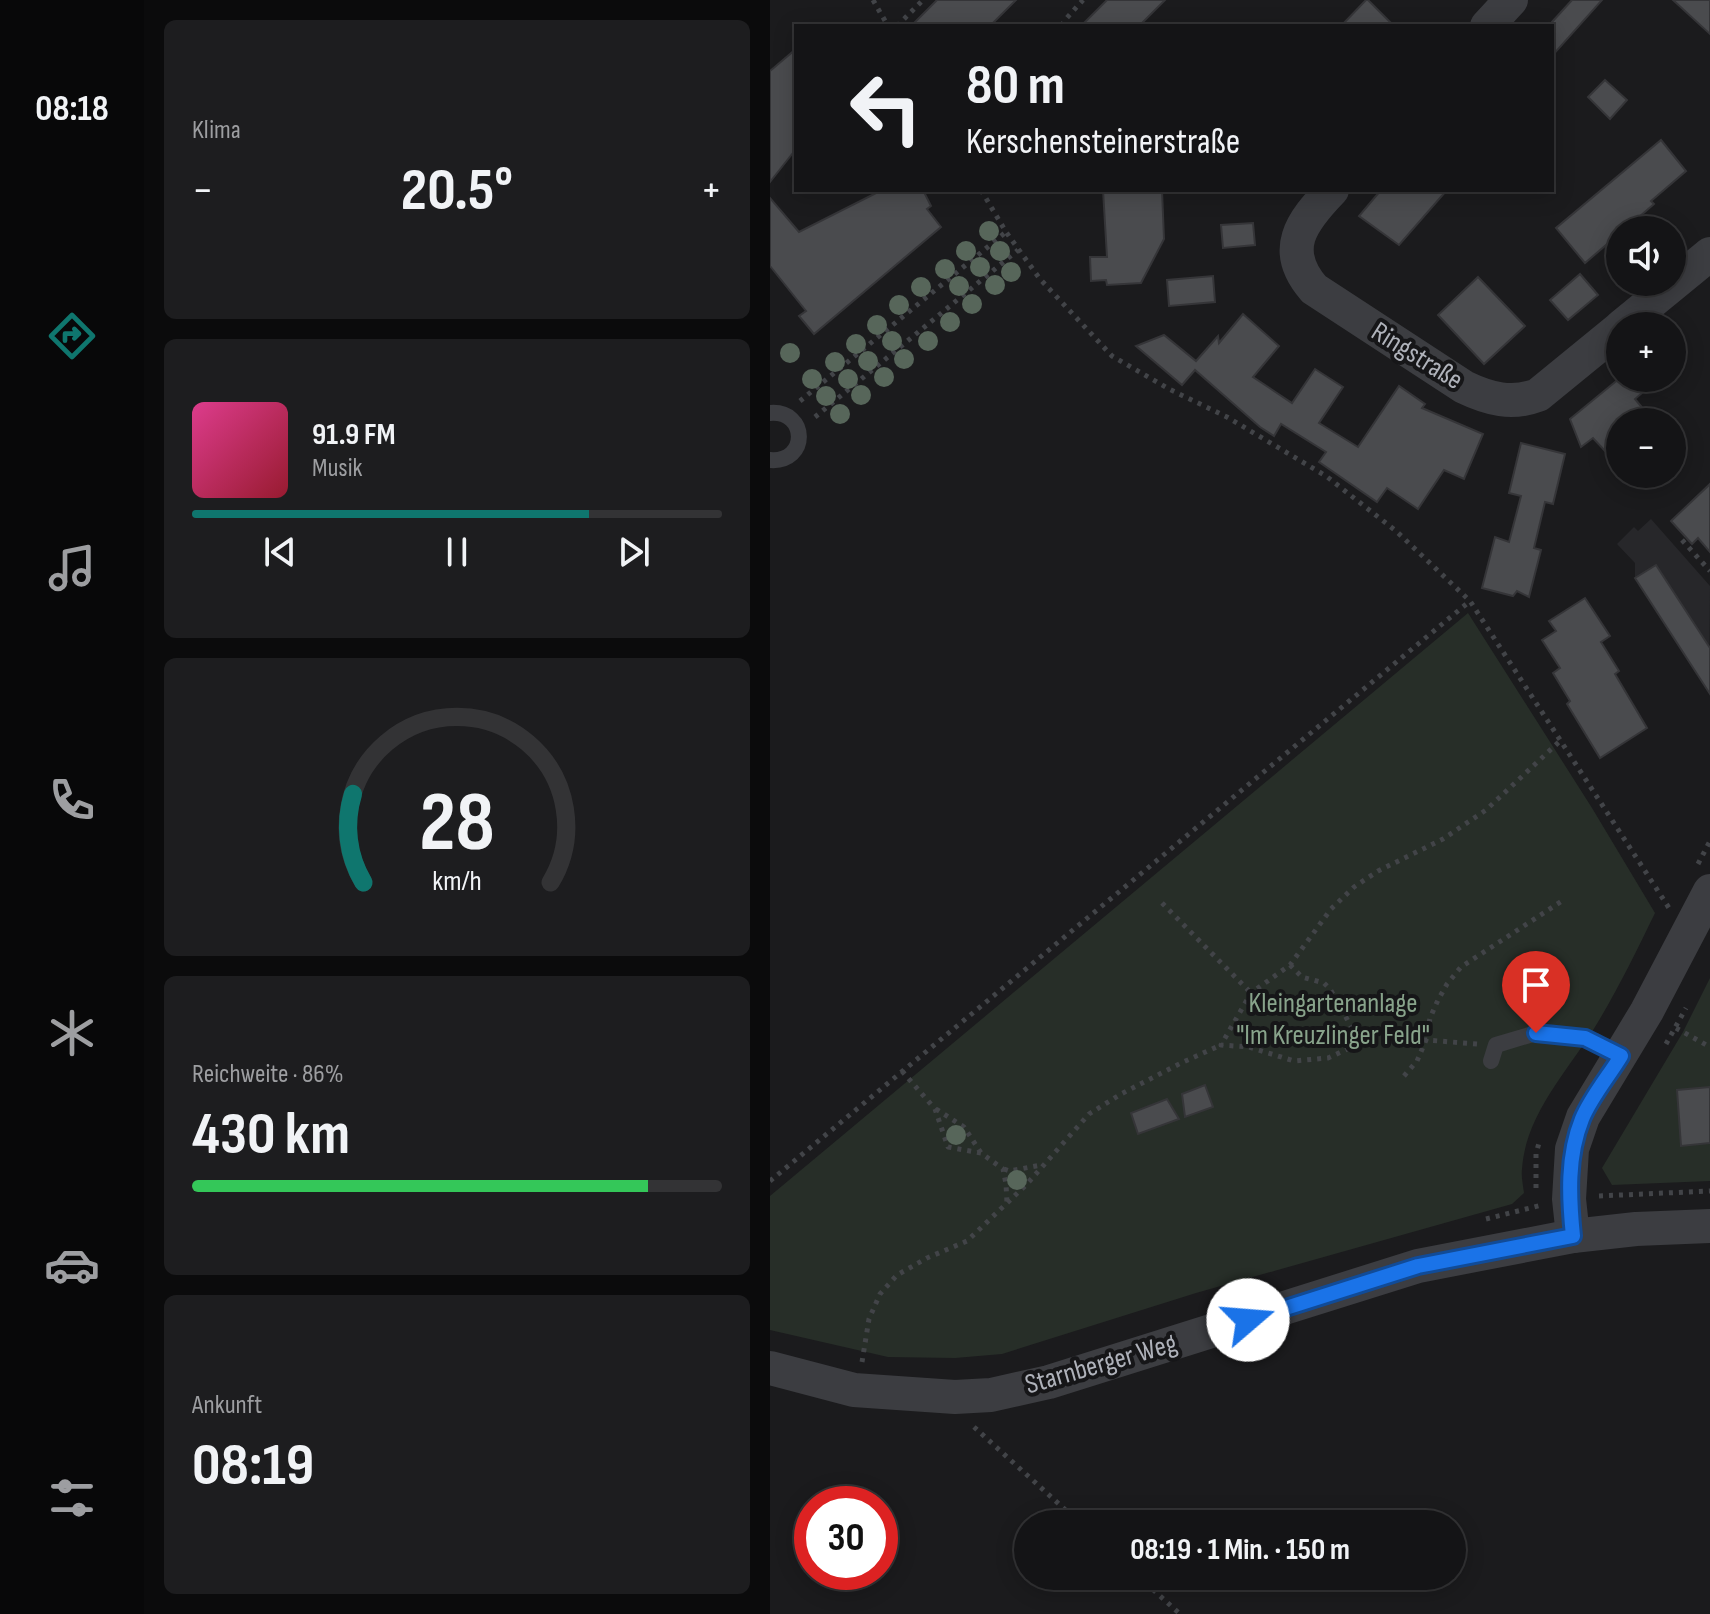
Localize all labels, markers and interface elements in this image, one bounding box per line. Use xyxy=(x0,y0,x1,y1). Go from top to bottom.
text: 80 m xyxy=(966,53,1065,120)
icon: left xyxy=(834,56,938,160)
text: 08:18 xyxy=(35,88,109,131)
text: Klima xyxy=(192,115,241,146)
text: Kerschensteinerstraße xyxy=(966,121,1240,164)
text: 20.5° xyxy=(401,155,513,227)
text: − xyxy=(192,164,214,217)
text: + xyxy=(700,164,722,217)
map controls xyxy=(1606,216,1686,488)
button: sound xyxy=(1606,216,1686,296)
icon: directions xyxy=(44,308,100,364)
button: + xyxy=(1606,312,1686,392)
street label: Ringstraße xyxy=(1365,315,1469,397)
button: − xyxy=(1606,408,1686,488)
text: 91.9 FM xyxy=(312,417,396,453)
text: Musik xyxy=(312,453,362,484)
icon: previous xyxy=(258,530,302,574)
icon: pause xyxy=(435,530,479,574)
icon: next xyxy=(612,530,656,574)
icon: music xyxy=(44,540,100,596)
icon: phone xyxy=(44,772,100,828)
text: 28 xyxy=(419,774,495,874)
text: km/h xyxy=(432,864,482,899)
pin xyxy=(1502,951,1570,1033)
icon: arrive xyxy=(1514,963,1558,1007)
park label: Kleingartenanlage "Im Kreuzlinger Feld" xyxy=(1236,987,1430,1052)
icon: climate xyxy=(44,1005,100,1061)
text: Reichweite · 86% xyxy=(192,1059,344,1090)
text: 430 km xyxy=(192,1099,350,1171)
icon: car xyxy=(44,1237,100,1293)
position arrow xyxy=(1206,1278,1290,1362)
street label: Starnberger Weg xyxy=(1021,1327,1181,1401)
text: Ankunft xyxy=(192,1390,262,1421)
text: 08:19 xyxy=(192,1430,314,1502)
icon: filters xyxy=(44,1470,100,1526)
speed limit sign: 30 xyxy=(794,1486,898,1590)
text: 08:19 · 1 Min. · 150 m xyxy=(1130,1532,1350,1568)

